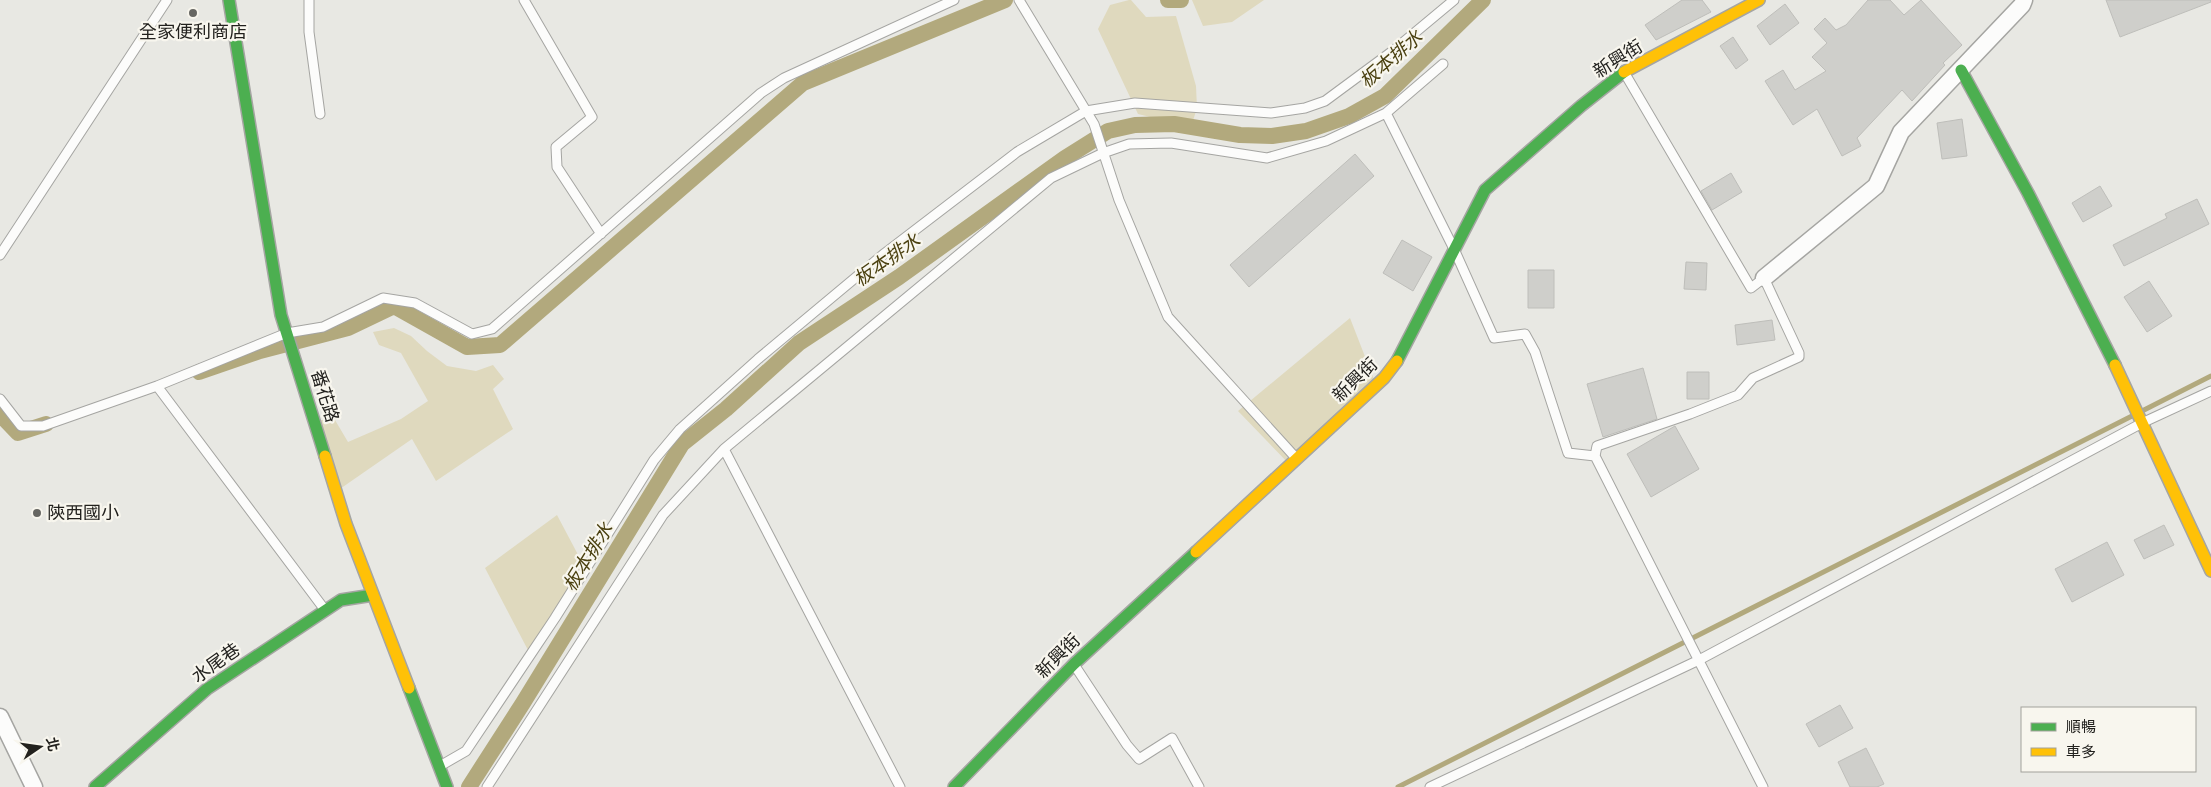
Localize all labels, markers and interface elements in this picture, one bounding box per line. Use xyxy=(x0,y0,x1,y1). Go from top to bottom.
marker: 全家便利商店 xyxy=(187,7,199,19)
place label: 全家便利商店 xyxy=(139,19,247,45)
water label: 板本排水 xyxy=(1353,23,1429,94)
street label: 新興街 xyxy=(1588,34,1648,84)
water label: 板本排水 xyxy=(848,227,927,293)
street label: 新興街 xyxy=(1327,352,1383,408)
street label: 番花路 xyxy=(305,366,345,426)
place label: 陝西國小 xyxy=(47,500,119,526)
marker: 陝西國小 xyxy=(31,507,43,519)
water label: 板本排水 xyxy=(556,517,620,596)
street label: 新興街 xyxy=(1030,628,1086,684)
street label: 水尾巷 xyxy=(186,637,246,689)
legend xyxy=(2021,707,2196,772)
text: 順暢 xyxy=(2066,716,2096,738)
north arrow xyxy=(15,722,65,772)
text: 北 xyxy=(41,735,64,753)
text: 車多 xyxy=(2066,741,2096,763)

